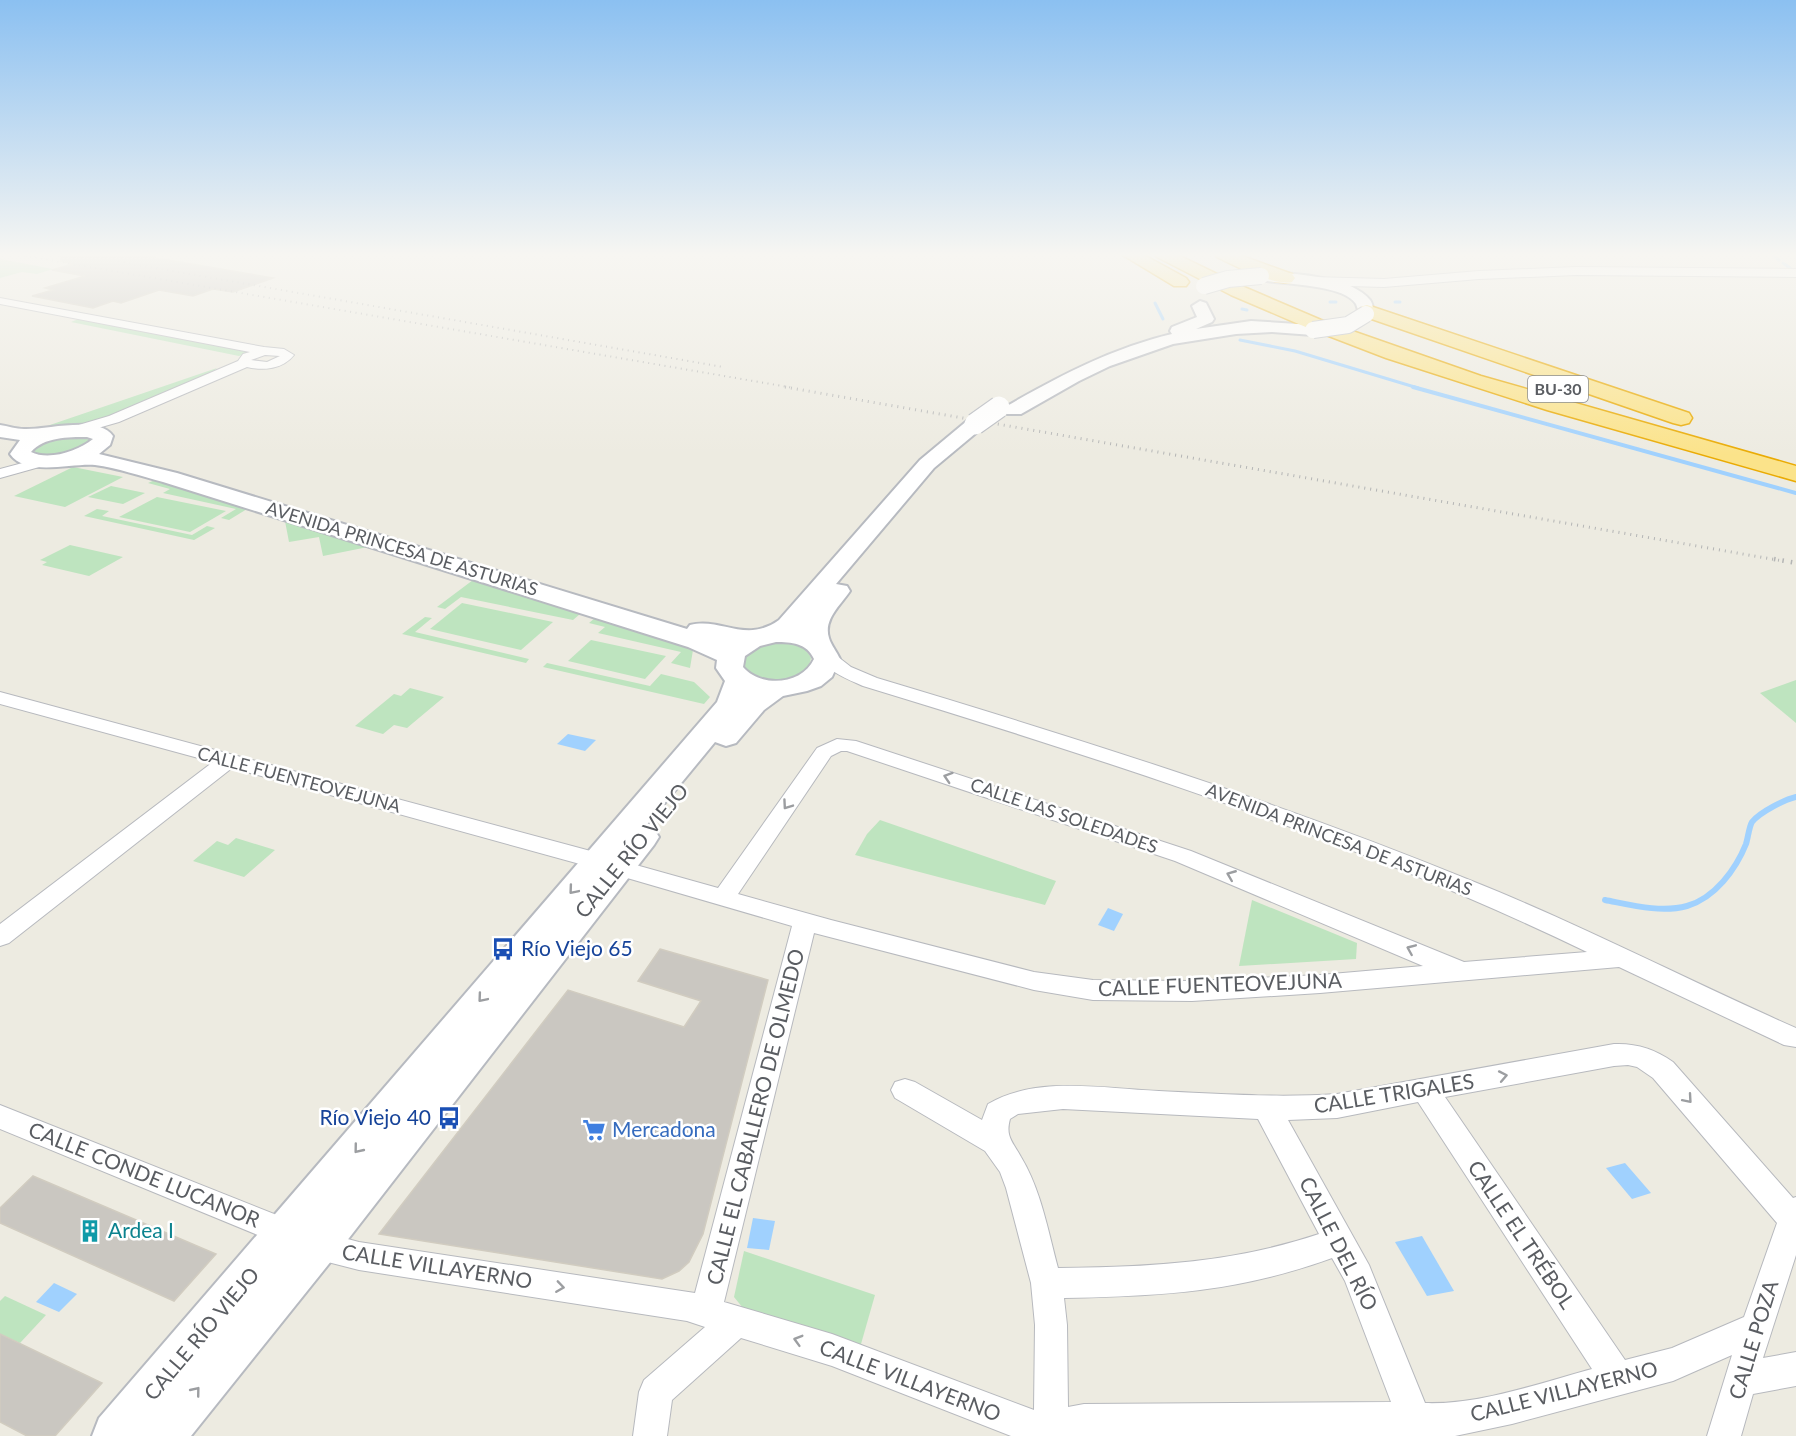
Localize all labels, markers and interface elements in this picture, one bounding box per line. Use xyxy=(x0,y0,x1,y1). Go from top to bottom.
road number: BU-30 xyxy=(1528,376,1588,402)
street label: AVENIDA PRINCESA DE ASTURIAS xyxy=(264,496,541,600)
street label: CALLE FUENTEOVEJUNA xyxy=(195,741,404,817)
one-way arrow xyxy=(943,772,954,784)
street label: CALLE LAS SOLEDADES xyxy=(968,773,1161,857)
street label: CALLE RÍO VIEJO xyxy=(569,778,693,922)
street label: AVENIDA PRINCESA DE ASTURIAS xyxy=(1203,778,1476,900)
one-way arrow xyxy=(783,799,794,810)
one-way arrow xyxy=(1226,870,1237,882)
one-way arrow xyxy=(569,883,580,894)
place label: Río Viejo 65 xyxy=(521,935,633,960)
bus stop icon: Río Viejo 65 xyxy=(490,936,516,962)
one-way arrow xyxy=(1407,944,1418,956)
street label: CALLE EL CABALLERO DE OLMEDO xyxy=(701,946,808,1287)
street label: CALLE FUENTEOVEJUNA xyxy=(1097,967,1343,1000)
one-way arrow xyxy=(478,991,489,1002)
street label: CALLE TRIGALES xyxy=(1312,1068,1476,1118)
one-way arrow xyxy=(1499,1071,1508,1083)
one-way arrow xyxy=(1681,1092,1692,1103)
place label: Río Viejo 40 xyxy=(319,1104,431,1129)
bus stop icon: Río Viejo 40 xyxy=(436,1105,462,1131)
street label: CALLE CONDE LUCANOR xyxy=(25,1116,265,1232)
place label: Mercadona xyxy=(612,1116,716,1141)
supermarket icon: Mercadona xyxy=(581,1117,607,1143)
one-way arrow xyxy=(354,1142,365,1153)
street label: CALLE EL TRÉBOL xyxy=(1463,1155,1581,1313)
street label: CALLE DEL RÍO xyxy=(1295,1172,1384,1314)
place label: Ardea I xyxy=(108,1217,174,1242)
building icon: Ardea I xyxy=(77,1218,103,1244)
street label: CALLE VILLAYERNO xyxy=(340,1238,534,1293)
street label: CALLE RÍO VIEJO xyxy=(138,1262,264,1405)
street label: CALLE POZA xyxy=(1723,1276,1783,1402)
one-way arrow xyxy=(555,1280,565,1293)
street label: CALLE VILLAYERNO xyxy=(816,1333,1005,1426)
one-way arrow xyxy=(793,1335,804,1347)
street label: CALLE VILLAYERNO xyxy=(1467,1355,1660,1426)
one-way arrow xyxy=(189,1387,200,1398)

